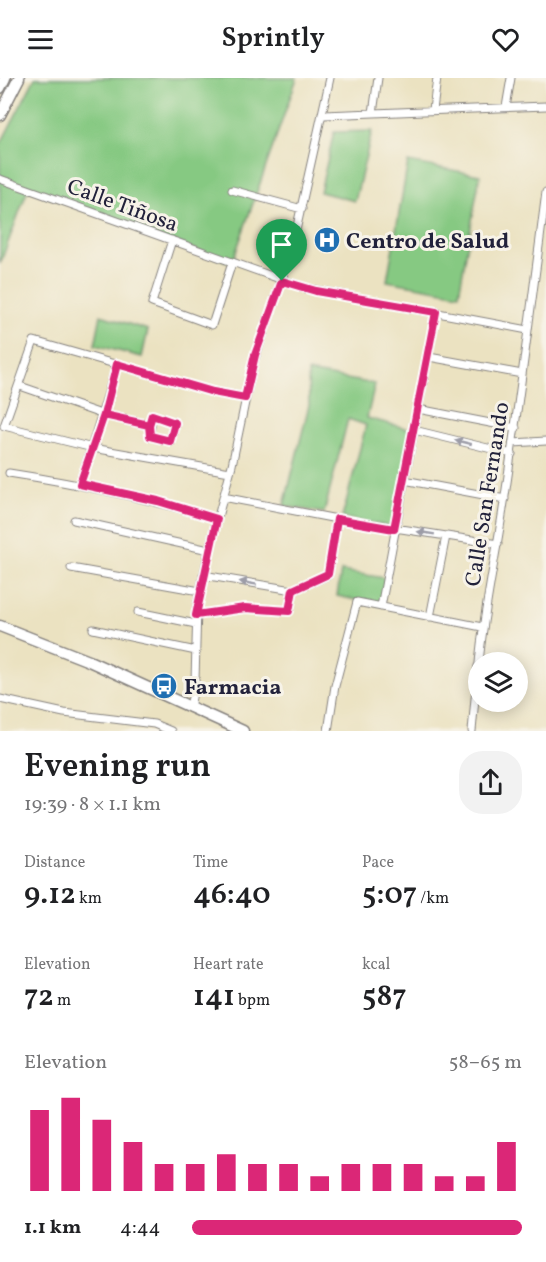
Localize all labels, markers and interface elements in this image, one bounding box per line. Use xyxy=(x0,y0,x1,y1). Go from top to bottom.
text: Sprintly xyxy=(221,20,325,58)
icon: menu xyxy=(24,23,57,56)
icon: heart xyxy=(489,23,522,56)
street label: Calle Tiñosa xyxy=(62,172,182,241)
pin xyxy=(256,219,307,281)
hospital icon: Centro de Salud xyxy=(312,225,342,255)
place label: Centro de Salud xyxy=(346,227,509,258)
icon: arrive xyxy=(265,228,298,261)
street label: Calle San Fernando xyxy=(459,400,518,589)
one-way arrow xyxy=(454,437,472,447)
one-way arrow xyxy=(416,529,435,538)
one-way arrow xyxy=(238,578,257,587)
map controls xyxy=(468,652,528,712)
button: layers xyxy=(468,652,528,712)
bus stop icon: Farmacia xyxy=(149,671,179,701)
place label: Farmacia xyxy=(184,673,282,704)
text: Evening run xyxy=(24,745,211,791)
button: share xyxy=(459,751,522,814)
text: 19:39 · 8 × 1.1 km xyxy=(24,791,161,819)
text: Distance xyxy=(24,852,85,874)
text: Time xyxy=(193,852,228,874)
text: Pace xyxy=(362,852,394,874)
text: 9.12 xyxy=(24,874,76,916)
text: 46:40 xyxy=(193,874,271,916)
text: 5:07 xyxy=(362,874,417,916)
text: km xyxy=(76,888,102,910)
text: /km xyxy=(417,888,449,910)
text: Elevation xyxy=(24,954,91,976)
text: Heart rate xyxy=(193,954,264,976)
text: kcal xyxy=(362,954,390,976)
text: 72 xyxy=(24,976,54,1018)
text: 141 xyxy=(193,976,235,1018)
text: 587 xyxy=(362,976,407,1018)
text: m xyxy=(54,990,71,1012)
text: bpm xyxy=(235,990,270,1012)
text: Elevation xyxy=(24,1049,107,1077)
text: 58–65 m xyxy=(449,1049,522,1077)
text: 1.1 km xyxy=(24,1214,81,1242)
text: 4:44 xyxy=(120,1214,161,1242)

